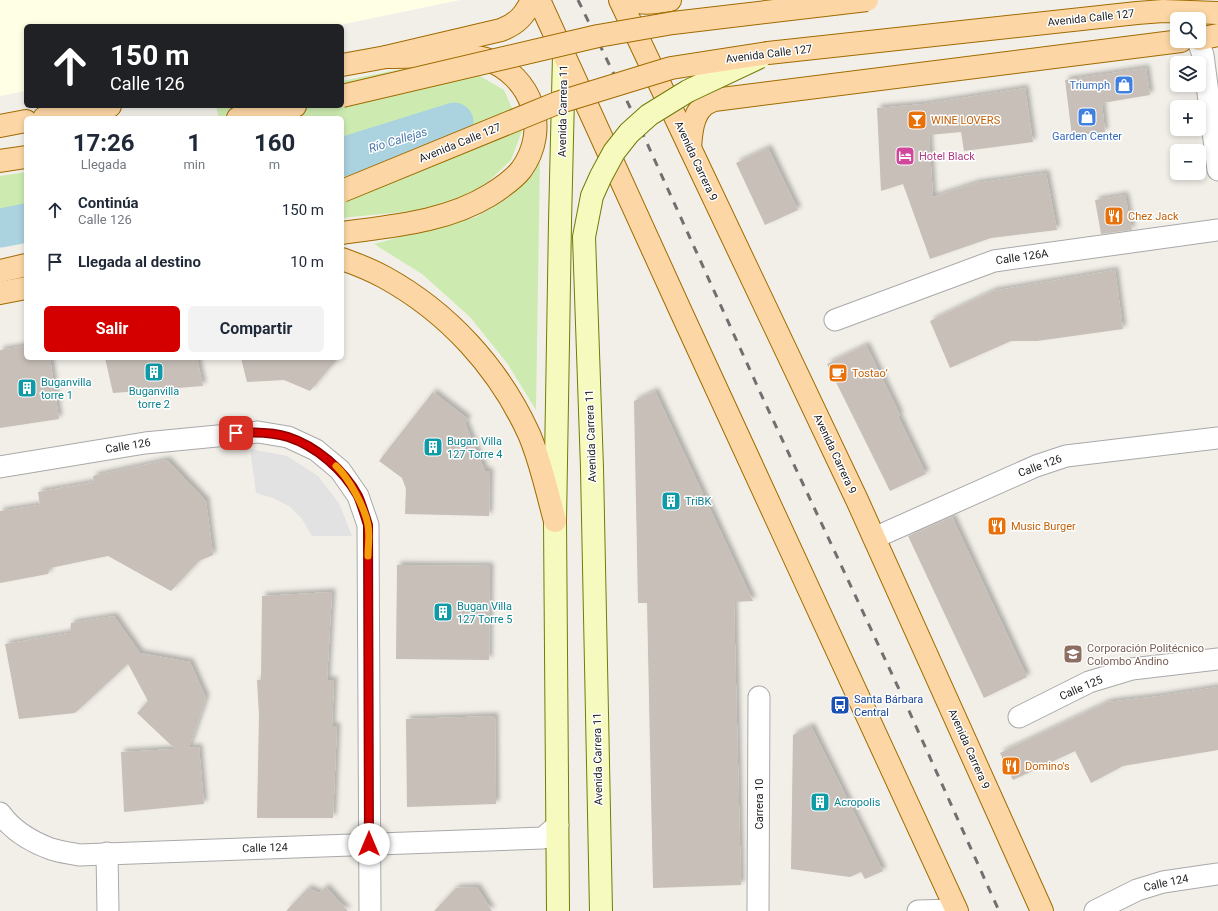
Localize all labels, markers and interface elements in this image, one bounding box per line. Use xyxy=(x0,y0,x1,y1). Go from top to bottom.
street label: Avenida Calle 127 xyxy=(1047,7,1135,29)
map controls xyxy=(1170,12,1206,180)
button: search xyxy=(1170,12,1206,48)
text: 150 m xyxy=(110,39,189,72)
icon: ahead xyxy=(44,40,96,92)
street label: Avenida Calle 127 xyxy=(725,42,813,66)
button: layers xyxy=(1170,56,1206,92)
street label: Avenida Carrera 11 xyxy=(556,65,570,157)
text: Calle 126 xyxy=(110,73,185,94)
shop icon: Triumph xyxy=(1113,74,1135,96)
place label: Triumph xyxy=(1069,79,1110,92)
button: + xyxy=(1170,100,1206,136)
shop icon: Garden Center xyxy=(1076,106,1098,128)
bar icon: WINE LOVERS xyxy=(906,109,928,131)
place label: WINE LOVERS xyxy=(931,114,1001,127)
street label: Avenida Carrera 9 xyxy=(672,119,720,203)
street label: Avenida Calle 127 xyxy=(417,121,503,165)
water label: Río Callejas xyxy=(367,124,429,156)
text: 17:26 xyxy=(73,129,135,157)
text: 1 xyxy=(187,129,201,157)
text: 160 xyxy=(254,129,295,157)
place label: Garden Center xyxy=(1052,130,1122,143)
button: − xyxy=(1170,144,1206,180)
hotel icon: Hotel Black xyxy=(894,145,916,167)
place label: Hotel Black xyxy=(919,150,975,163)
text: Llegada xyxy=(81,157,127,172)
text: min xyxy=(183,157,205,172)
text: m xyxy=(269,157,280,172)
text: Continúa xyxy=(78,194,139,212)
icon: ahead xyxy=(44,199,66,221)
text: 150 m xyxy=(282,201,324,219)
restaurant icon: Chez Jack xyxy=(1103,205,1125,227)
place label: Chez Jack xyxy=(1128,210,1179,223)
text: Calle 126 xyxy=(78,212,132,227)
street label: Calle 126A xyxy=(995,247,1050,267)
icon: arrive xyxy=(44,251,66,273)
text: Llegada al destino xyxy=(78,253,201,271)
text: 10 m xyxy=(290,253,324,271)
button: Salir xyxy=(44,306,180,352)
button: Compartir xyxy=(188,306,324,352)
building icon: Buganvilla torre 2 xyxy=(143,361,165,383)
cafe icon: Tostao’ xyxy=(827,362,849,384)
place label: Tostao’ xyxy=(852,367,888,380)
place label: Buganvilla torre 1 xyxy=(41,376,92,402)
building icon: Buganvilla torre 1 xyxy=(16,377,38,399)
place label: Buganvilla torre 2 xyxy=(129,385,179,411)
street label: Avenida Carrera 11 xyxy=(583,390,599,482)
street label: Avenida Carrera 9 xyxy=(811,412,859,496)
pin xyxy=(219,416,253,450)
icon: arrive xyxy=(225,422,247,444)
place label: Bugan Villa 127 Torre 4 xyxy=(447,435,502,461)
street label: Calle 126 xyxy=(104,436,152,456)
building icon: Bugan Villa 127 Torre 4 xyxy=(422,436,444,458)
street label: Calle 126 xyxy=(1016,452,1064,480)
building icon: TriBK xyxy=(660,490,682,512)
place label: TriBK xyxy=(685,495,711,508)
restaurant icon: Music Burger xyxy=(986,515,1008,537)
place label: Music Burger xyxy=(1011,520,1076,533)
place label: Bugan Villa 127 Torre 5 xyxy=(457,600,512,626)
building icon: Bugan Villa 127 Torre 5 xyxy=(432,601,454,623)
place label: Corporación Politécnico Colombo Andino xyxy=(1087,642,1204,668)
school or university icon: Corporación Politécnico Colombo Andino xyxy=(1062,643,1084,665)
street label: Calle 125 xyxy=(1057,673,1105,703)
place label: Santa Bárbara Central xyxy=(854,693,923,719)
bus stop icon: Santa Bárbara Central xyxy=(829,694,851,716)
street label: Avenida Carrera 9 xyxy=(945,707,993,791)
street label: Avenida Carrera 11 xyxy=(591,713,605,805)
restaurant icon: Domino's xyxy=(1000,755,1022,777)
place label: Domino's xyxy=(1025,760,1070,773)
street label: Carrera 10 xyxy=(753,779,766,829)
building icon: Acropolis xyxy=(809,791,831,813)
place label: Acropolis xyxy=(834,796,881,809)
position arrow xyxy=(348,823,390,865)
street label: Calle 124 xyxy=(242,841,288,855)
street label: Calle 124 xyxy=(1142,872,1190,894)

